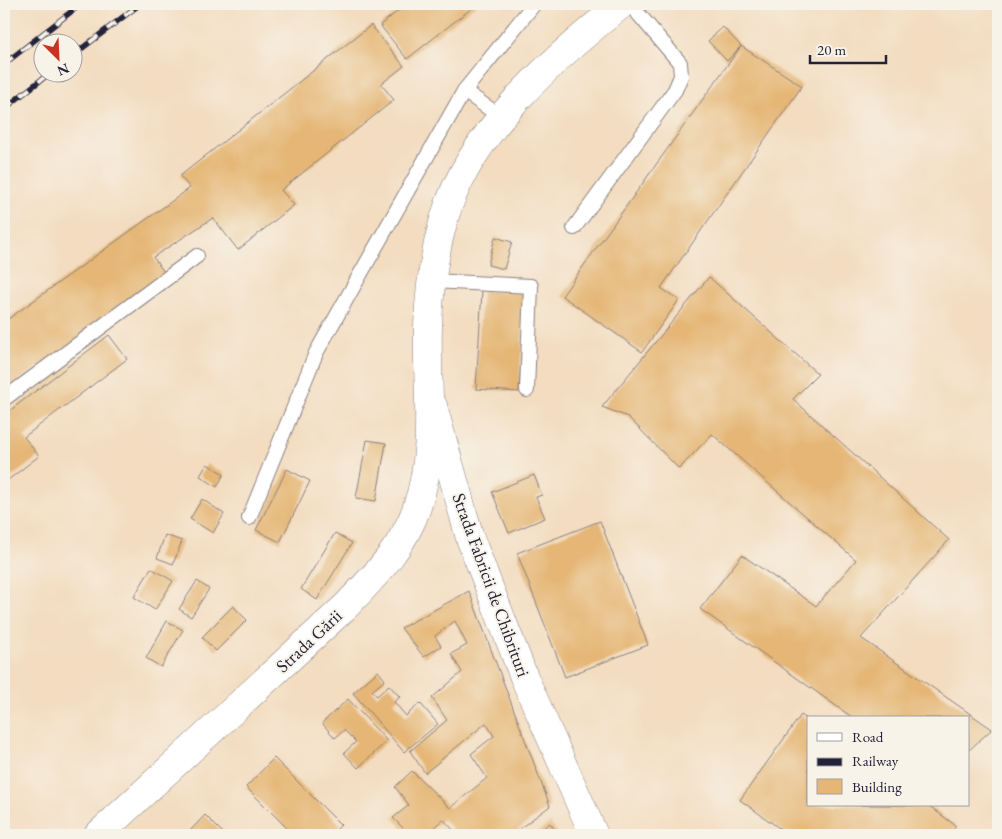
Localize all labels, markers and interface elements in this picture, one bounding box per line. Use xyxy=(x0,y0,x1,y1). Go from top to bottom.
north arrow xyxy=(32,32,82,82)
scale bar xyxy=(810,32,886,64)
text: 20 m xyxy=(817,40,846,59)
text: N xyxy=(54,59,72,81)
street label: Strada Fabricii de Chibrituri xyxy=(448,490,536,680)
street label: Strada Gării xyxy=(271,604,347,677)
legend xyxy=(807,716,970,806)
text: Road xyxy=(852,727,884,746)
text: Railway xyxy=(852,751,899,770)
text: Building xyxy=(852,777,902,796)

